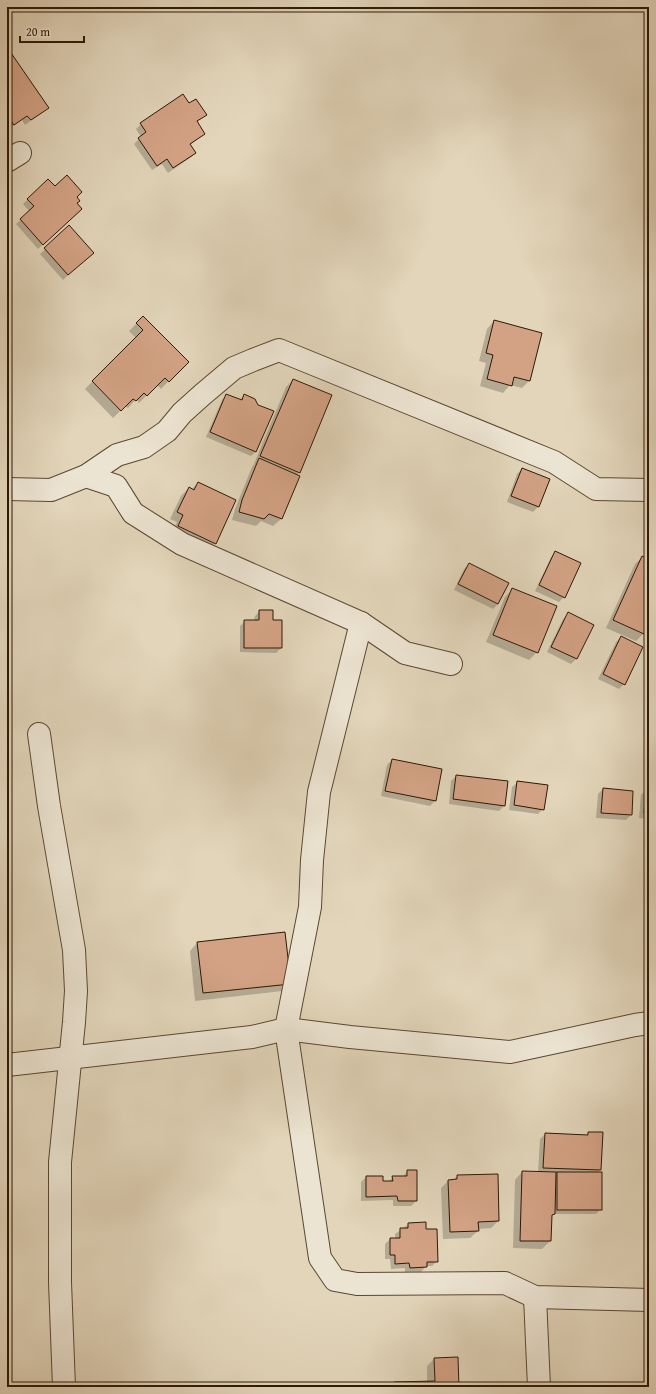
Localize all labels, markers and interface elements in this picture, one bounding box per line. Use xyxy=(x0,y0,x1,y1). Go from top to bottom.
scale bar xyxy=(20,18,84,44)
text: 20 m xyxy=(26,23,50,40)

